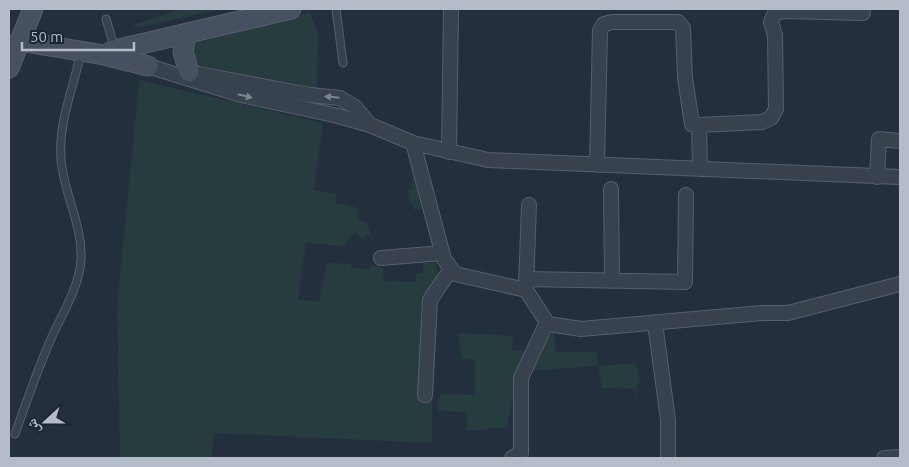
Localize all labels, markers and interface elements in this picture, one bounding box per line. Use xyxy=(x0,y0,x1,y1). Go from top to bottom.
scale bar xyxy=(22,20,135,52)
text: 50 m xyxy=(30,28,63,45)
one-way arrow xyxy=(237,92,252,100)
one-way arrow xyxy=(324,93,340,101)
north arrow xyxy=(20,397,70,447)
text: ش xyxy=(23,416,44,436)

